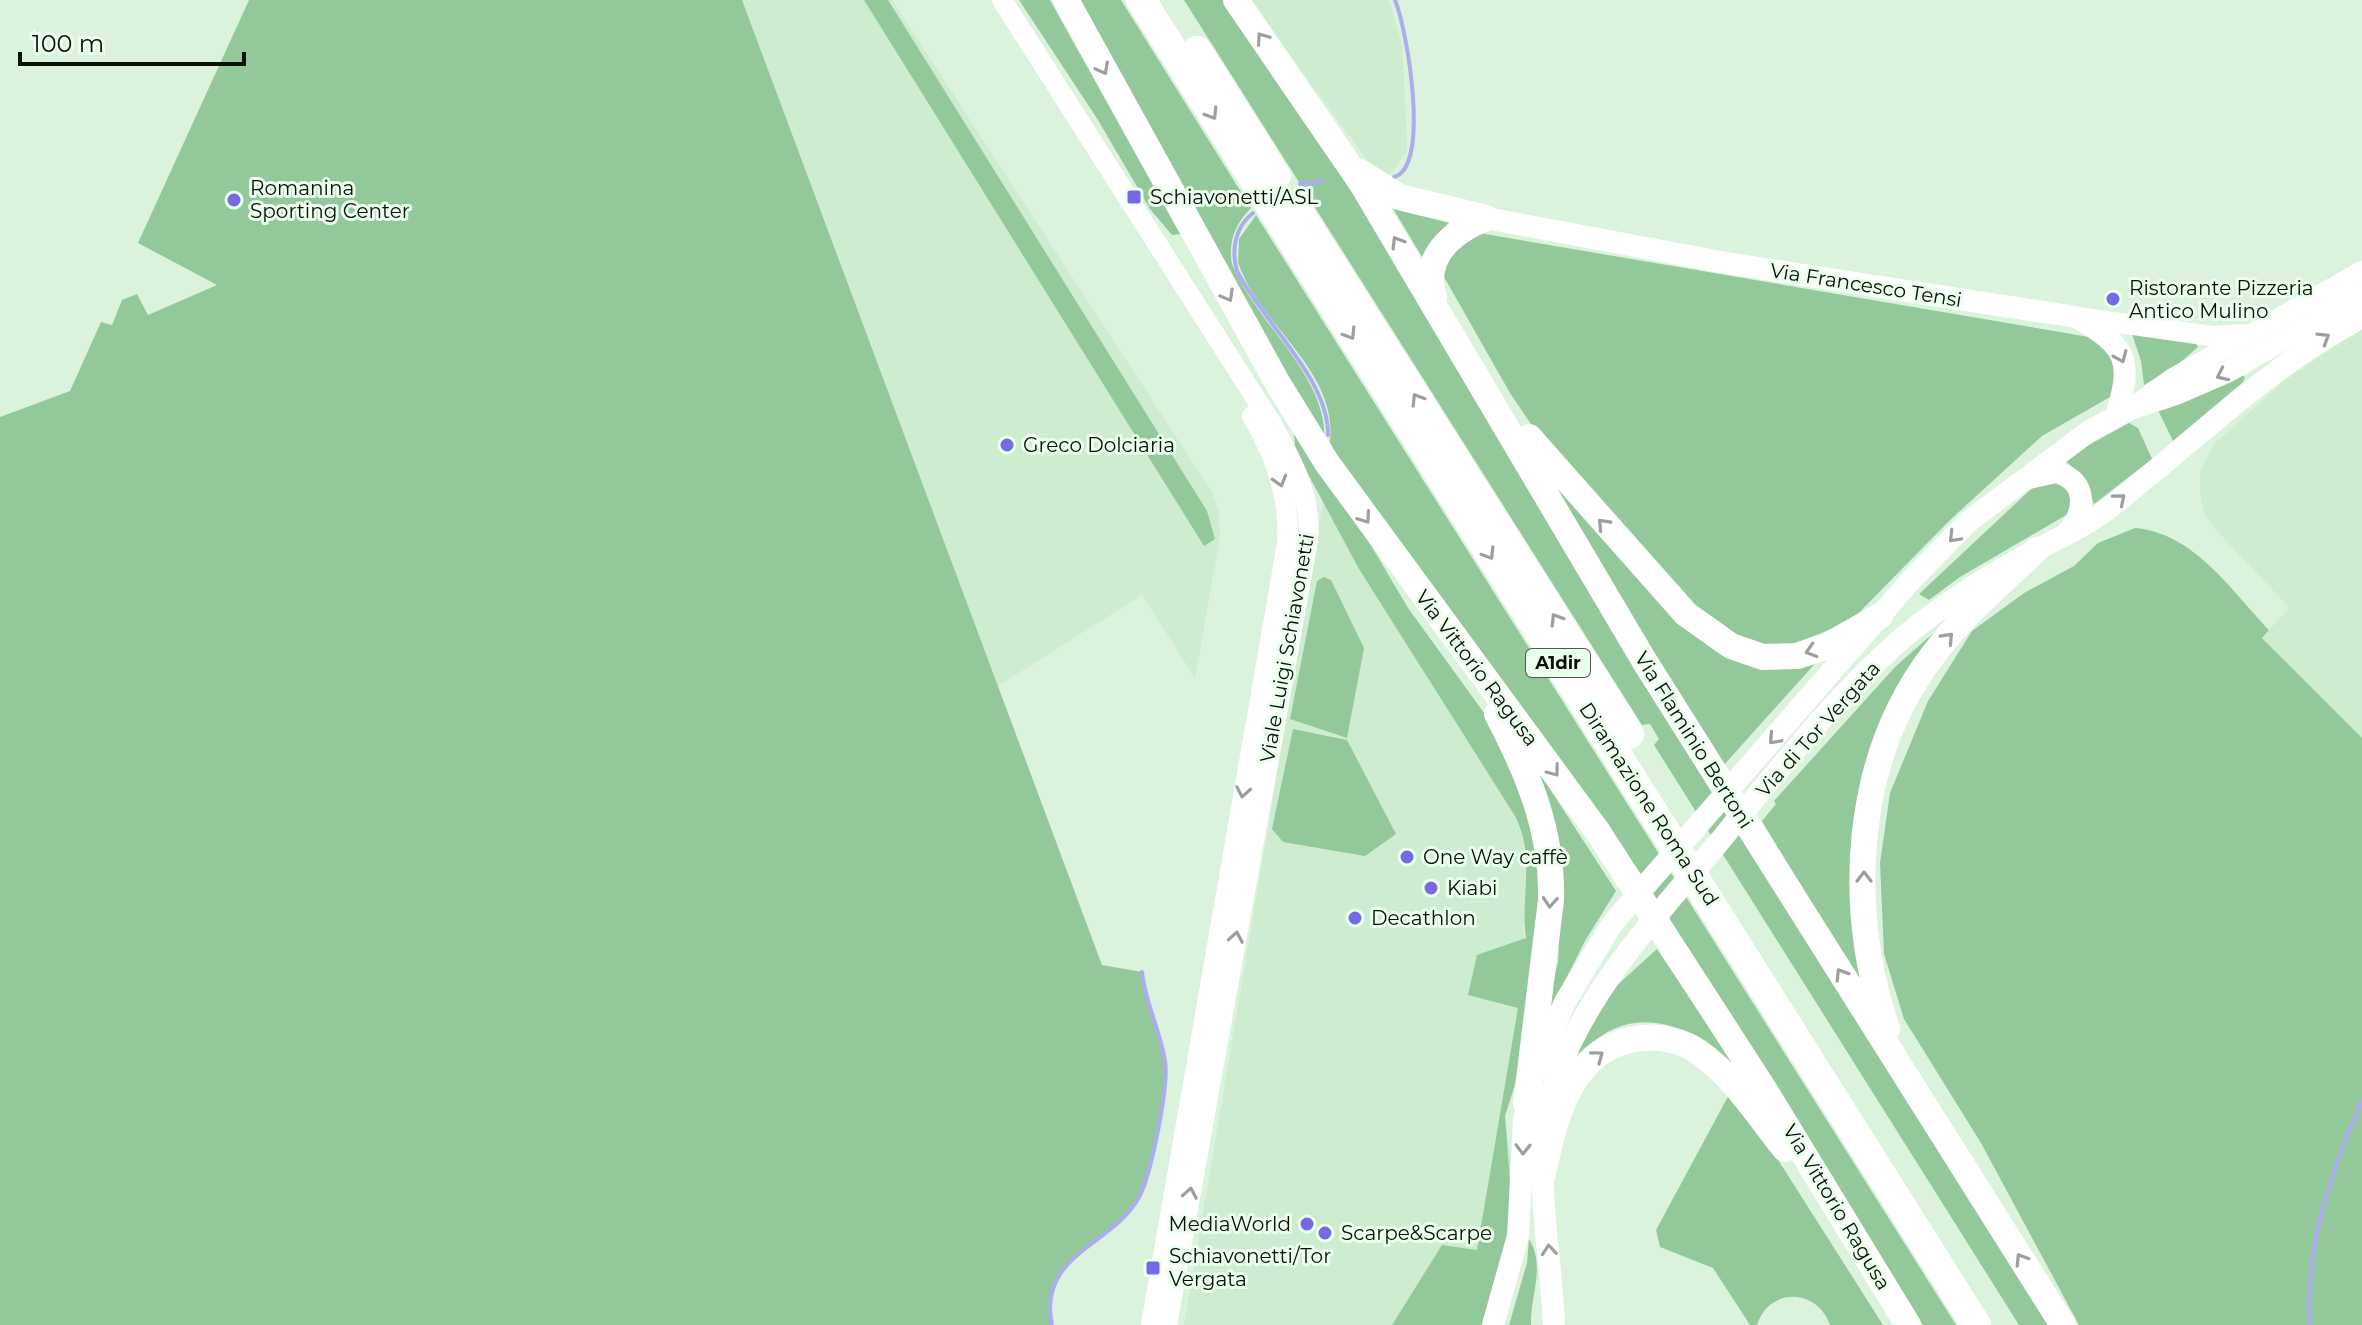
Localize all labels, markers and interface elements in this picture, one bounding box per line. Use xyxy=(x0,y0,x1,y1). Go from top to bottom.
scale bar xyxy=(20,16,244,66)
text: 100 m xyxy=(32,29,104,58)
one-way arrow xyxy=(1258,32,1272,46)
one-way arrow xyxy=(1093,60,1109,74)
one-way arrow xyxy=(1202,105,1217,120)
place label: Romanina Sporting Center xyxy=(250,176,410,223)
place label: Schiavonetti/ASL xyxy=(1150,185,1318,209)
marker: Schiavonetti/ASL xyxy=(1125,188,1143,206)
marker: Romanina Sporting Center xyxy=(225,191,243,209)
one-way arrow xyxy=(1392,236,1407,251)
street label: Via Francesco Tensi xyxy=(1768,258,1964,312)
place label: Ristorante Pizzeria Antico Mulino xyxy=(2129,276,2314,323)
one-way arrow xyxy=(1219,288,1234,303)
marker: Ristorante Pizzeria Antico Mulino xyxy=(2104,290,2122,308)
one-way arrow xyxy=(1341,325,1356,340)
one-way arrow xyxy=(2315,333,2330,348)
one-way arrow xyxy=(2112,349,2128,364)
one-way arrow xyxy=(2215,365,2230,381)
one-way arrow xyxy=(1412,393,1427,408)
place label: Greco Dolciaria xyxy=(1023,433,1175,457)
marker: Greco Dolciaria xyxy=(998,436,1016,454)
one-way arrow xyxy=(1271,473,1287,487)
one-way arrow xyxy=(2111,494,2125,509)
one-way arrow xyxy=(1355,509,1370,523)
one-way arrow xyxy=(1598,519,1613,533)
one-way arrow xyxy=(1949,528,1963,542)
street label: Viale Luigi Schiavonetti xyxy=(1255,532,1319,764)
one-way arrow xyxy=(1480,545,1495,560)
street label: Via Vittorio Ragusa xyxy=(1411,585,1543,751)
one-way arrow xyxy=(1551,613,1566,628)
one-way arrow xyxy=(1938,633,1953,647)
one-way arrow xyxy=(1804,642,1818,658)
street label: Via Flaminio Bertoni xyxy=(1630,647,1758,833)
road number: A1dir xyxy=(1526,649,1590,677)
street label: Via di Tor Vergata xyxy=(1751,656,1885,802)
street label: Diramazione Roma Sud xyxy=(1574,698,1724,910)
one-way arrow xyxy=(1769,730,1784,744)
one-way arrow xyxy=(1544,762,1559,776)
one-way arrow xyxy=(1236,785,1253,799)
place label: One Way caffè xyxy=(1423,845,1568,869)
marker: One Way caffè xyxy=(1398,848,1416,866)
one-way arrow xyxy=(1855,870,1873,883)
place label: Kiabi xyxy=(1447,876,1497,900)
marker: Kiabi xyxy=(1422,879,1440,897)
one-way arrow xyxy=(1542,896,1559,909)
place label: Decathlon xyxy=(1371,906,1476,930)
marker: Decathlon xyxy=(1346,909,1364,927)
one-way arrow xyxy=(1226,930,1243,944)
one-way arrow xyxy=(1836,968,1851,982)
one-way arrow xyxy=(1589,1052,1604,1066)
street label: Via Vittorio Ragusa xyxy=(1778,1120,1896,1294)
one-way arrow xyxy=(1514,1143,1531,1156)
one-way arrow xyxy=(1180,1186,1197,1200)
place label: MediaWorld xyxy=(1169,1212,1291,1236)
marker: MediaWorld xyxy=(1298,1215,1316,1233)
place label: Scarpe&Scarpe xyxy=(1341,1221,1492,1245)
marker: Scarpe&Scarpe xyxy=(1316,1224,1334,1242)
one-way arrow xyxy=(1541,1243,1558,1256)
place label: Schiavonetti/Tor Vergata xyxy=(1169,1244,1331,1291)
one-way arrow xyxy=(2015,1253,2030,1268)
marker: Schiavonetti/Tor Vergata xyxy=(1144,1259,1162,1277)

